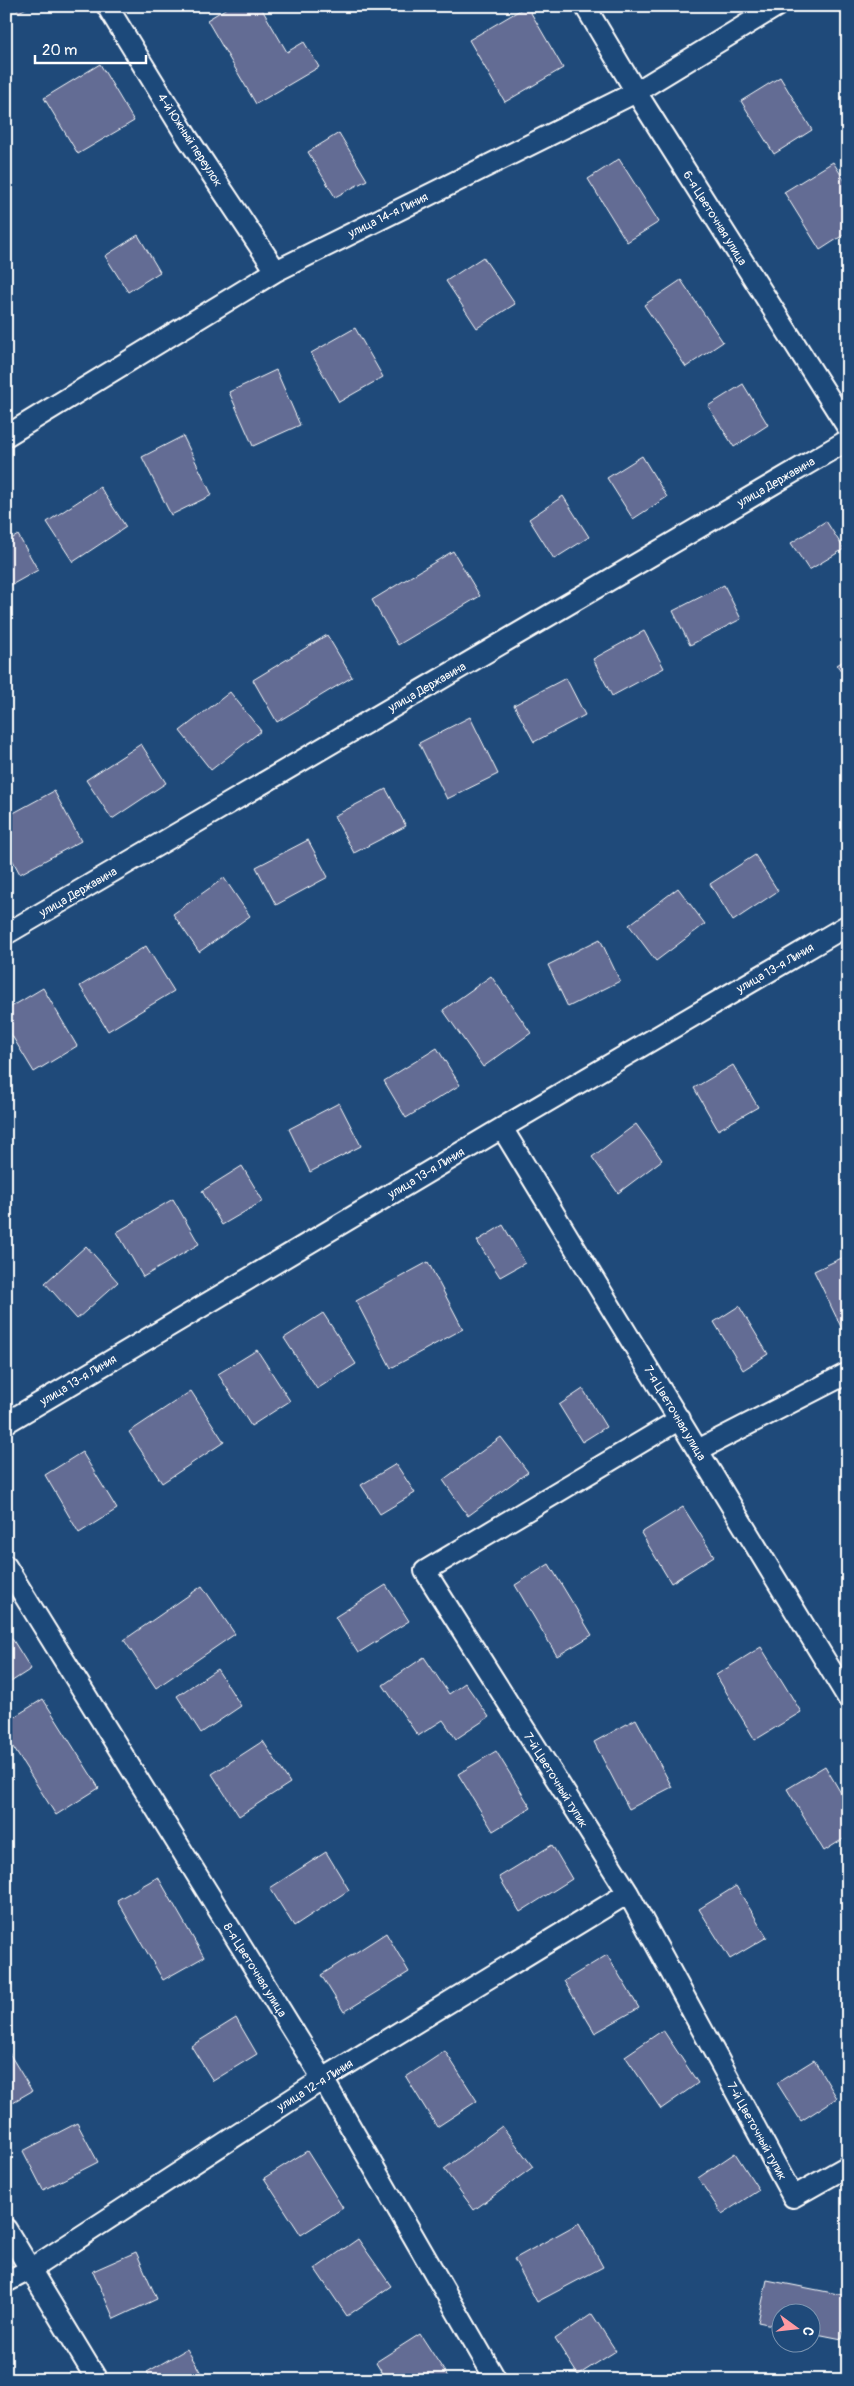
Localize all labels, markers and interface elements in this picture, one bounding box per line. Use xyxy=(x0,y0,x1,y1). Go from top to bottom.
scale bar xyxy=(35,32,146,64)
text: 20 m xyxy=(42,41,77,60)
street label: 4-й Южный переулок xyxy=(154,91,225,190)
street label: 6-я Цветочная улица xyxy=(679,168,750,269)
street label: улица 14-я Линия xyxy=(345,189,431,242)
street label: улица Державина xyxy=(734,454,818,511)
street label: улица Державина xyxy=(385,659,469,716)
street label: улица Державина xyxy=(36,864,120,921)
street label: улица 13-я Линия xyxy=(733,940,817,997)
street label: улица 13-я Линия xyxy=(384,1144,468,1203)
street label: улица 13-я Линия xyxy=(36,1351,120,1410)
street label: 7-я Цветочная улица xyxy=(640,1363,709,1464)
street label: 7-й Цветочный тупик xyxy=(520,1730,591,1831)
street label: 8-я Цветочная улица xyxy=(220,1921,290,2020)
street label: улица 12-я Линия xyxy=(274,2056,356,2115)
street label: 7-й Цветочный тупик xyxy=(723,2080,790,2183)
north arrow xyxy=(772,2304,822,2354)
text: С xyxy=(799,2325,817,2338)

